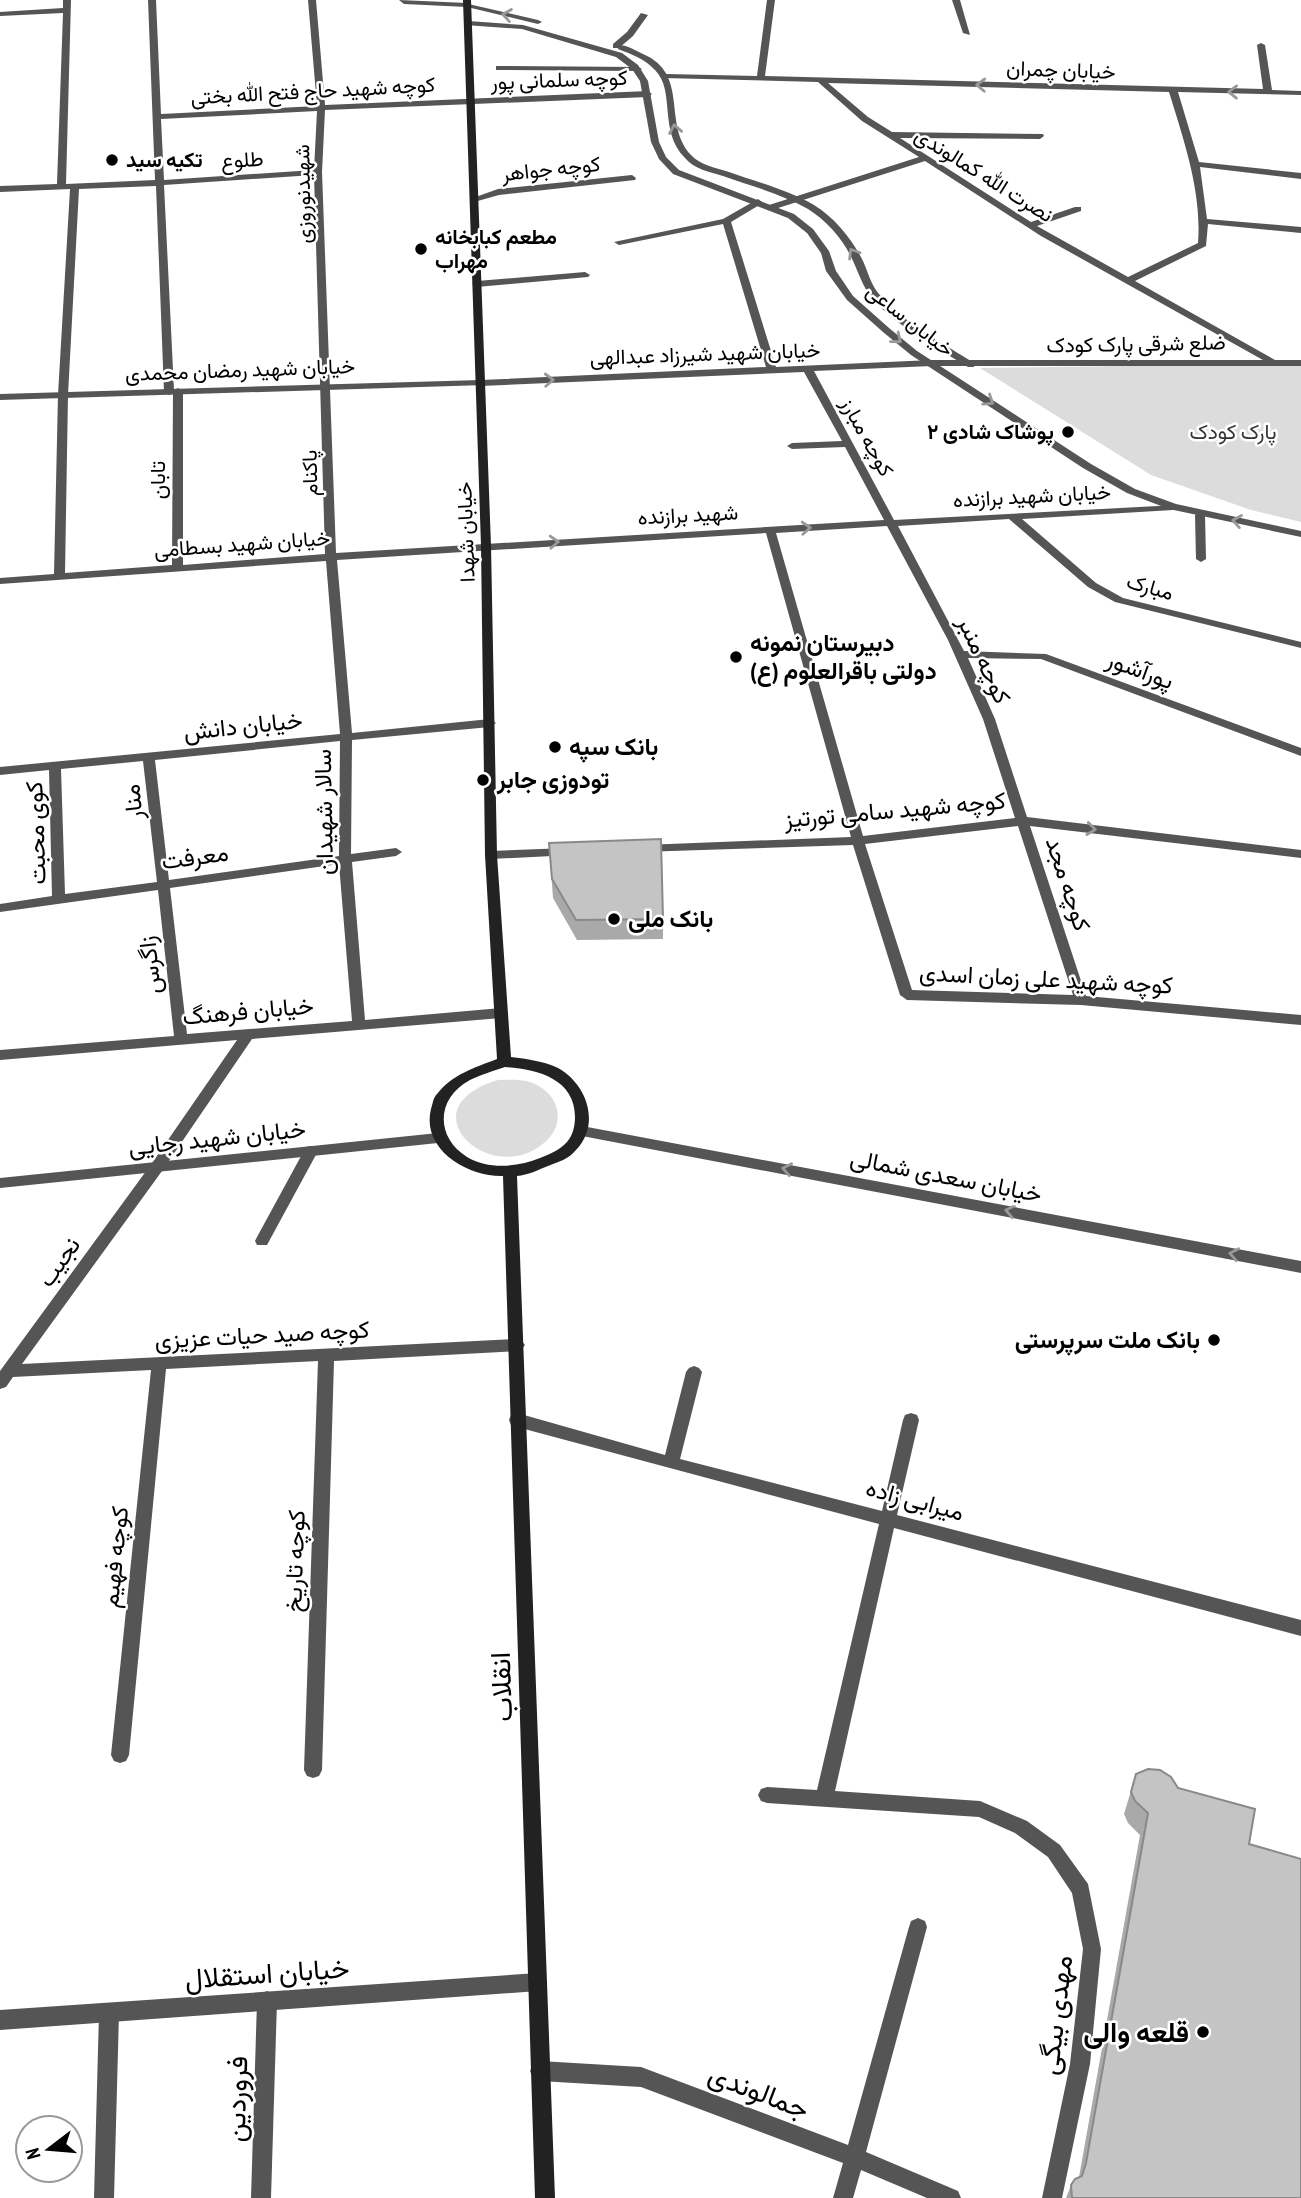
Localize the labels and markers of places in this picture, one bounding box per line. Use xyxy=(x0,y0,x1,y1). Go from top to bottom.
place label: تکیه سید xyxy=(126,146,203,173)
marker: تکیه سید xyxy=(104,152,120,168)
place label: مطعم كبابخانه مهراب xyxy=(435,223,557,274)
marker: مطعم كبابخانه مهراب xyxy=(413,241,429,257)
place label: پوشاک شادی ۲ xyxy=(927,418,1054,446)
marker: پوشاک شادی ۲ xyxy=(1060,424,1076,440)
place label: دبیرستان نمونه دولتی باقرالعلوم (ع) xyxy=(750,627,937,687)
marker: دبیرستان نمونه دولتی باقرالعلوم (ع) xyxy=(728,649,744,665)
place label: بانک سپه xyxy=(569,731,658,763)
marker: بانک سپه xyxy=(547,739,563,755)
place label: تودوزی جابر xyxy=(496,764,609,795)
marker: تودوزی جابر xyxy=(475,772,491,788)
place label: بانک ملی xyxy=(628,903,713,934)
marker: بانک ملی xyxy=(606,911,622,927)
place label: بانک ملت سرپرستی xyxy=(1015,1324,1200,1356)
marker: بانک ملت سرپرستی xyxy=(1206,1332,1222,1348)
place label: قلعه والی xyxy=(1083,2013,1189,2050)
marker: قلعه والی xyxy=(1195,2024,1211,2040)

